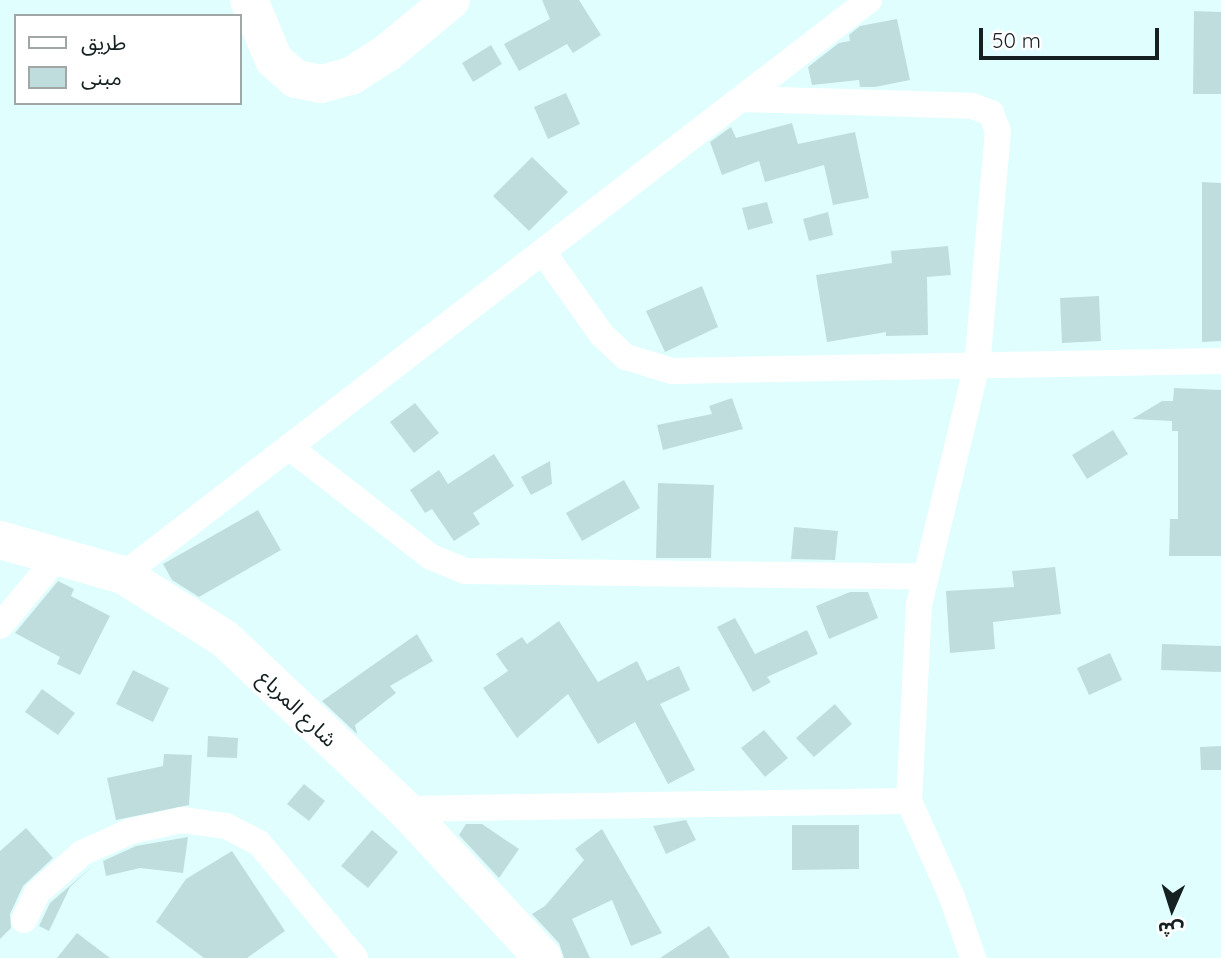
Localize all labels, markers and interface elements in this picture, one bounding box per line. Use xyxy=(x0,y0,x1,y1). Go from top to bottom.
legend xyxy=(14,14,242,105)
scale bar xyxy=(983,14,1163,58)
text: 50 m xyxy=(992,27,1041,53)
text: طريق xyxy=(81,29,126,55)
text: مبنى xyxy=(81,64,122,90)
street label: شارع المرباع xyxy=(254,664,342,752)
north arrow xyxy=(1137,874,1207,944)
text: ش xyxy=(1157,917,1185,943)

